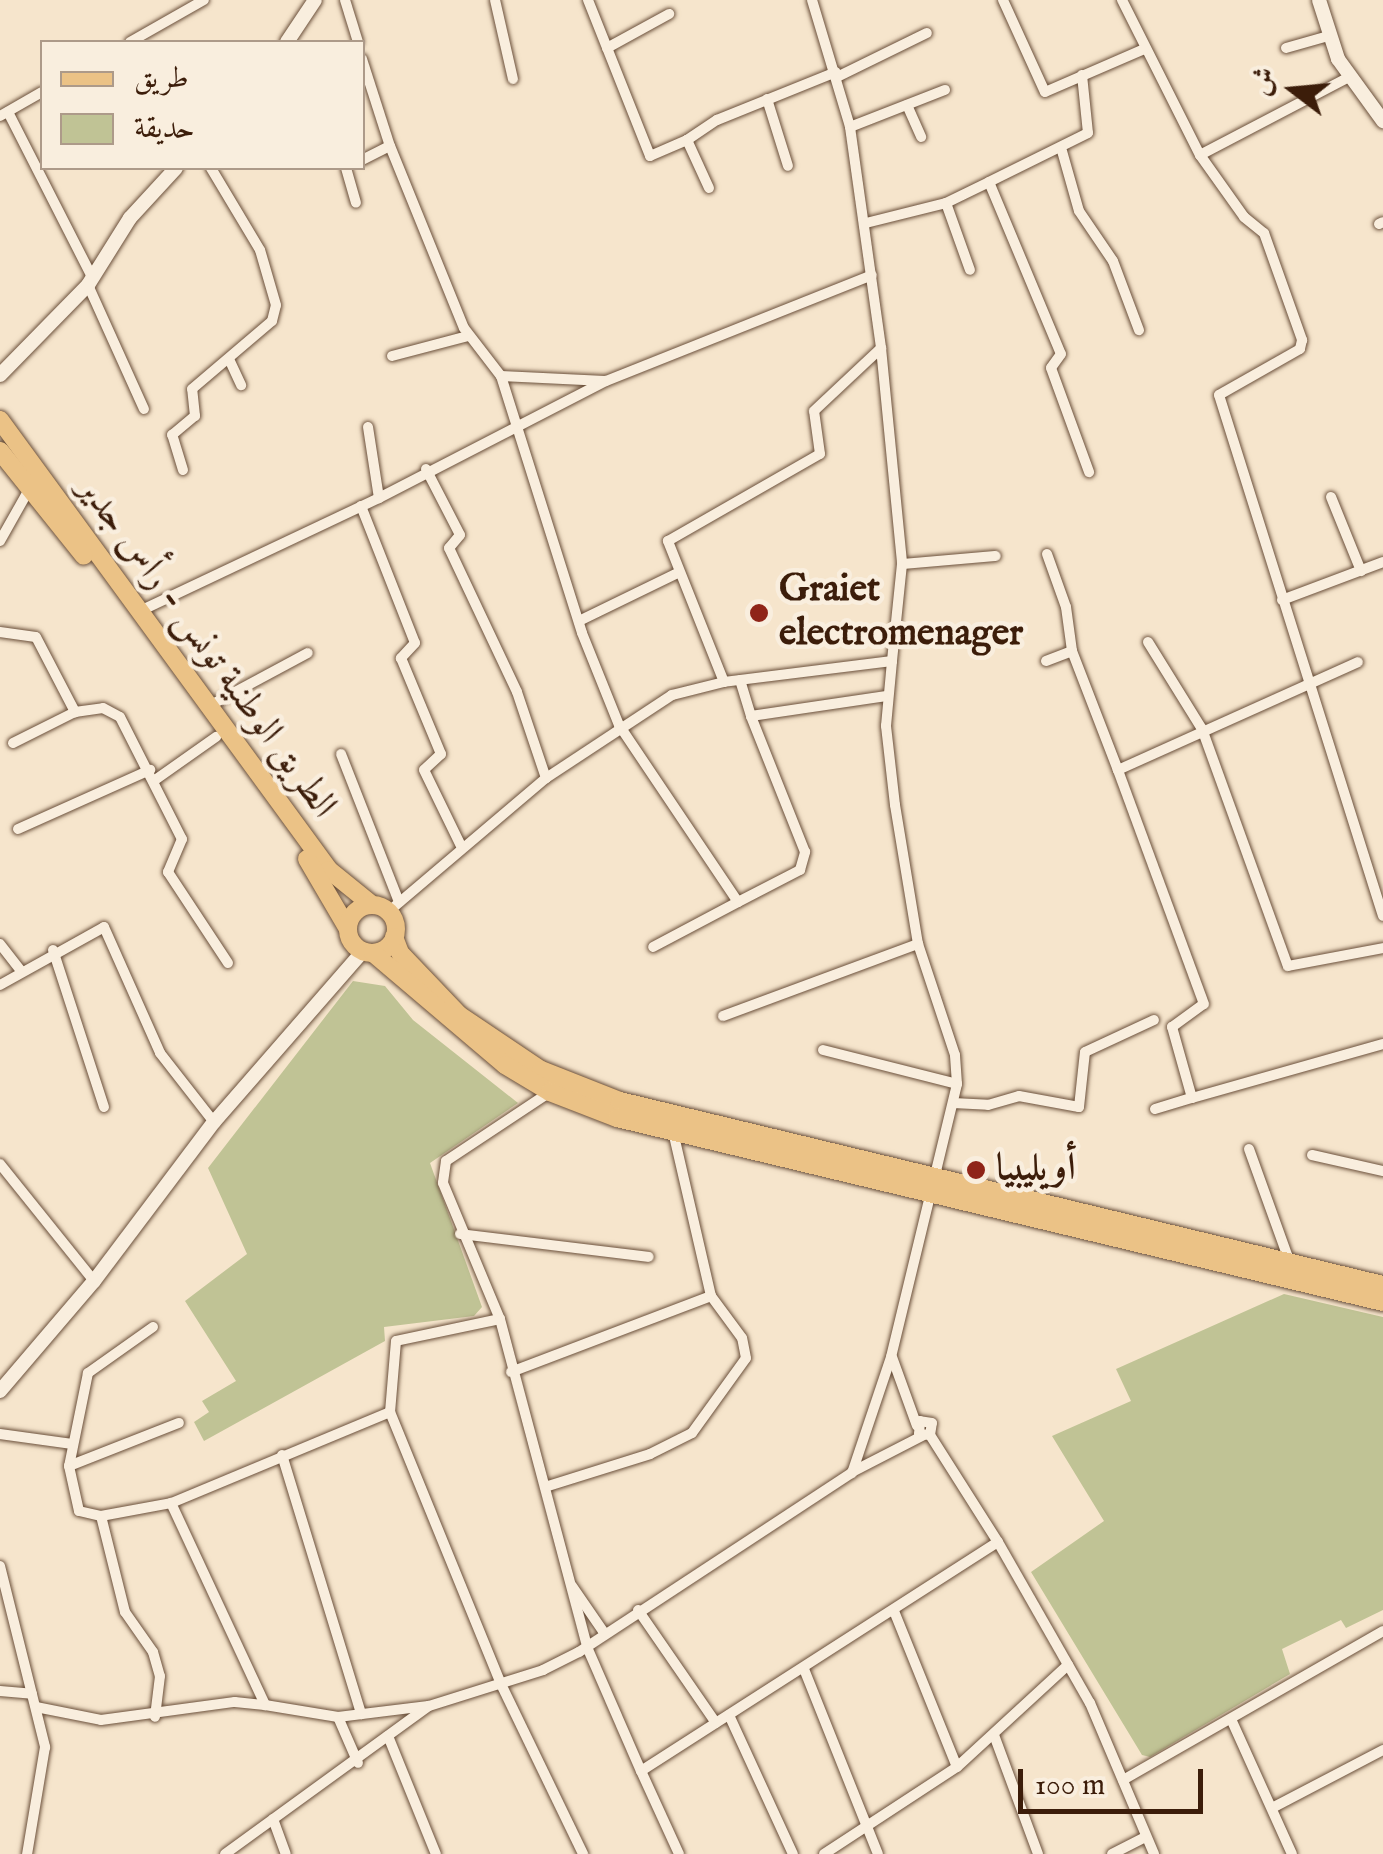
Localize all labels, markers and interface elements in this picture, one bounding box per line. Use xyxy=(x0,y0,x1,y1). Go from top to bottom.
legend xyxy=(40,40,365,170)
north arrow xyxy=(1243,40,1343,140)
text: طريق xyxy=(134,60,189,98)
text: ش xyxy=(1243,63,1284,100)
text: حديقة xyxy=(134,110,195,148)
street label: الطريق الوطنية تونس - رأس جدير xyxy=(67,468,345,828)
place label: Graiet electromenager xyxy=(779,568,1023,658)
marker: Graiet electromenager xyxy=(748,602,770,624)
place label: أويليبيا xyxy=(996,1147,1076,1193)
marker: أويليبيا xyxy=(965,1159,987,1181)
scale bar xyxy=(1023,1749,1208,1811)
text: 100 m xyxy=(1035,1767,1105,1805)

